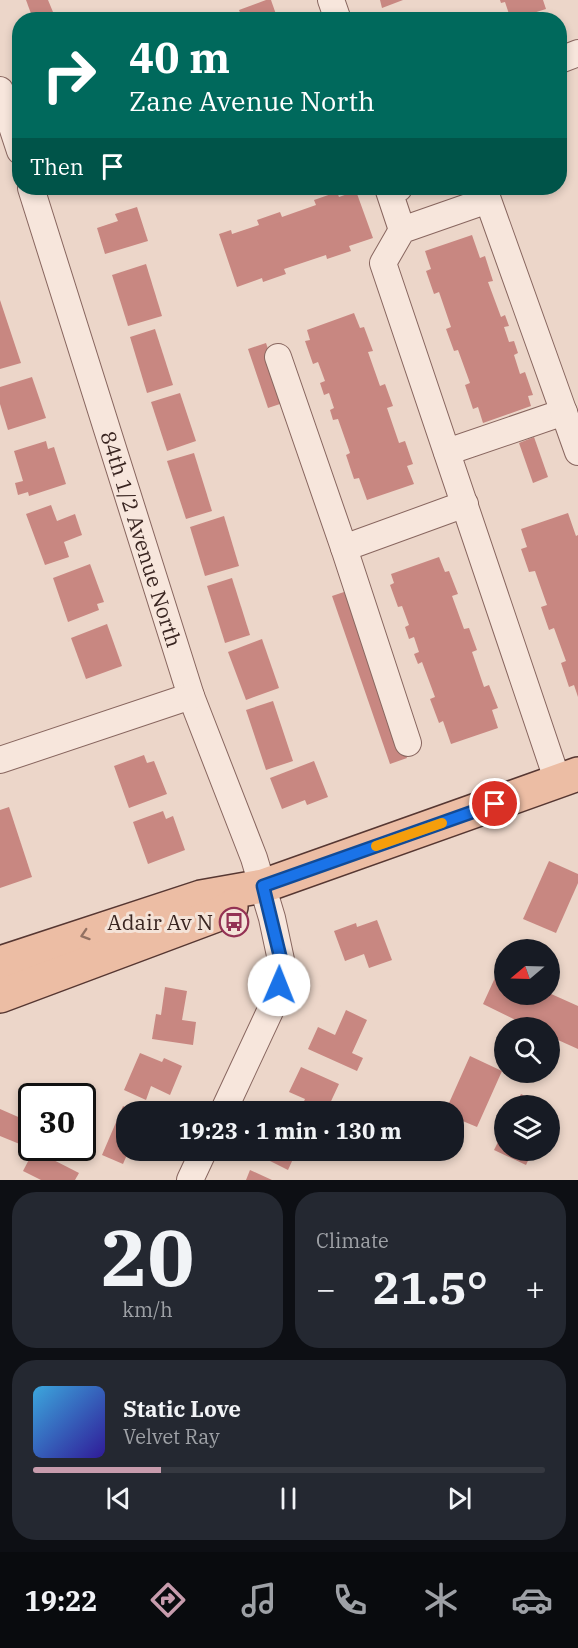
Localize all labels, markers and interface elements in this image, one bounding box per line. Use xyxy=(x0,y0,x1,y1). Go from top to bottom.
text: 40 m xyxy=(129,30,230,85)
icon: right xyxy=(30,36,108,114)
text: Zane Avenue North xyxy=(129,83,375,118)
icon: arrive xyxy=(96,150,129,183)
text: Then xyxy=(30,152,84,181)
street label: 84th 1/2 Avenue North xyxy=(94,427,189,651)
pin xyxy=(469,778,520,829)
icon: arrive xyxy=(478,787,511,820)
bus stop icon: Adair Av N xyxy=(218,906,250,938)
place label: Adair Av N xyxy=(107,908,213,936)
one-way arrow xyxy=(80,927,91,940)
north arrow xyxy=(494,939,560,1005)
map controls xyxy=(494,939,560,1161)
position arrow xyxy=(247,953,311,1017)
button: search xyxy=(494,1017,560,1083)
speed limit sign: 30 xyxy=(18,1083,96,1161)
button: layers xyxy=(494,1095,560,1161)
text: 19:23 · 1 min · 130 m xyxy=(178,1116,402,1145)
text: 20 xyxy=(101,1206,194,1307)
text: Climate xyxy=(316,1227,389,1254)
text: 21.5° xyxy=(373,1258,488,1316)
text: − xyxy=(316,1267,336,1310)
text: + xyxy=(525,1267,545,1310)
text: km/h xyxy=(122,1296,173,1323)
text: Static Love xyxy=(123,1394,241,1423)
text: Velvet Ray xyxy=(123,1423,220,1450)
icon: previous xyxy=(102,1482,135,1515)
icon: pause xyxy=(272,1482,305,1515)
icon: next xyxy=(443,1482,476,1515)
icon: directions xyxy=(147,1579,189,1621)
icon: music xyxy=(238,1579,280,1621)
icon: phone xyxy=(329,1579,371,1621)
icon: climate xyxy=(420,1579,462,1621)
icon: car xyxy=(511,1579,553,1621)
text: 19:22 xyxy=(25,1583,98,1618)

